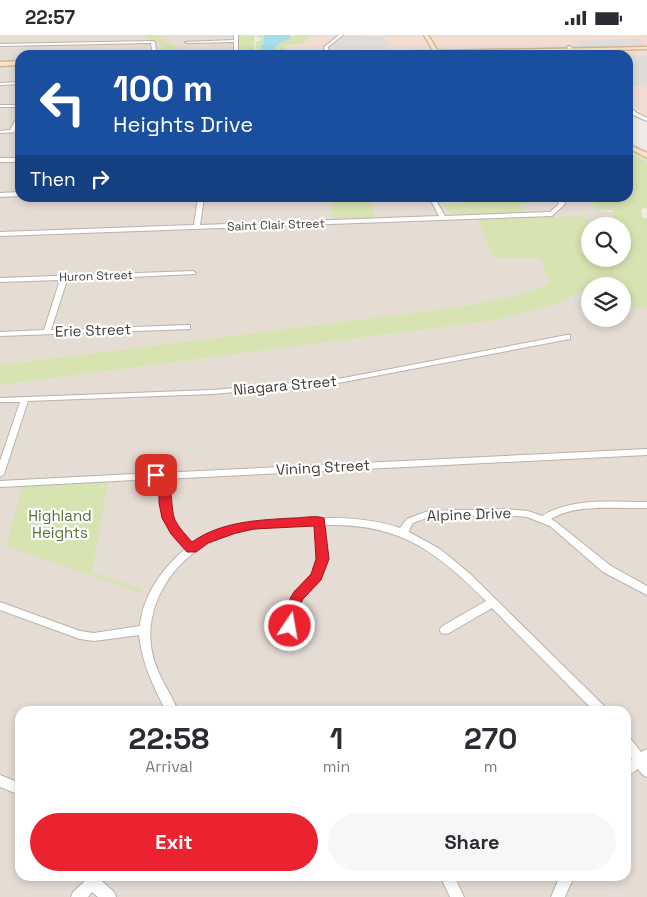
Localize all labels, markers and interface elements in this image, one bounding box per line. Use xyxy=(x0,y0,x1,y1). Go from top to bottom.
text: 22:57 xyxy=(25,5,75,30)
text: 100 m xyxy=(113,67,213,111)
icon: left xyxy=(30,70,95,135)
text: Heights Drive xyxy=(113,110,253,138)
icon: right xyxy=(86,165,114,193)
text: Then xyxy=(30,167,76,192)
street label: Saint Clair Street xyxy=(227,215,325,235)
map controls xyxy=(581,217,631,327)
button: search xyxy=(581,217,631,267)
street label: Huron Street xyxy=(59,267,133,285)
button: layers xyxy=(581,277,631,327)
street label: Erie Street xyxy=(55,319,132,341)
street label: Niagara Street xyxy=(232,371,338,399)
pin xyxy=(135,454,177,496)
street label: Vining Street xyxy=(275,455,371,479)
icon: arrive xyxy=(142,461,170,489)
street label: Alpine Drive xyxy=(427,503,512,525)
park label: Highland Heights xyxy=(28,506,92,542)
position arrow xyxy=(263,599,315,651)
text: 22:58 xyxy=(129,719,209,758)
text: 1 xyxy=(330,719,343,758)
text: 270 xyxy=(464,719,517,758)
text: Arrival xyxy=(145,756,193,777)
text: min xyxy=(323,756,350,777)
text: m xyxy=(484,756,498,777)
button: Exit xyxy=(30,813,318,871)
button: Share xyxy=(328,813,616,871)

